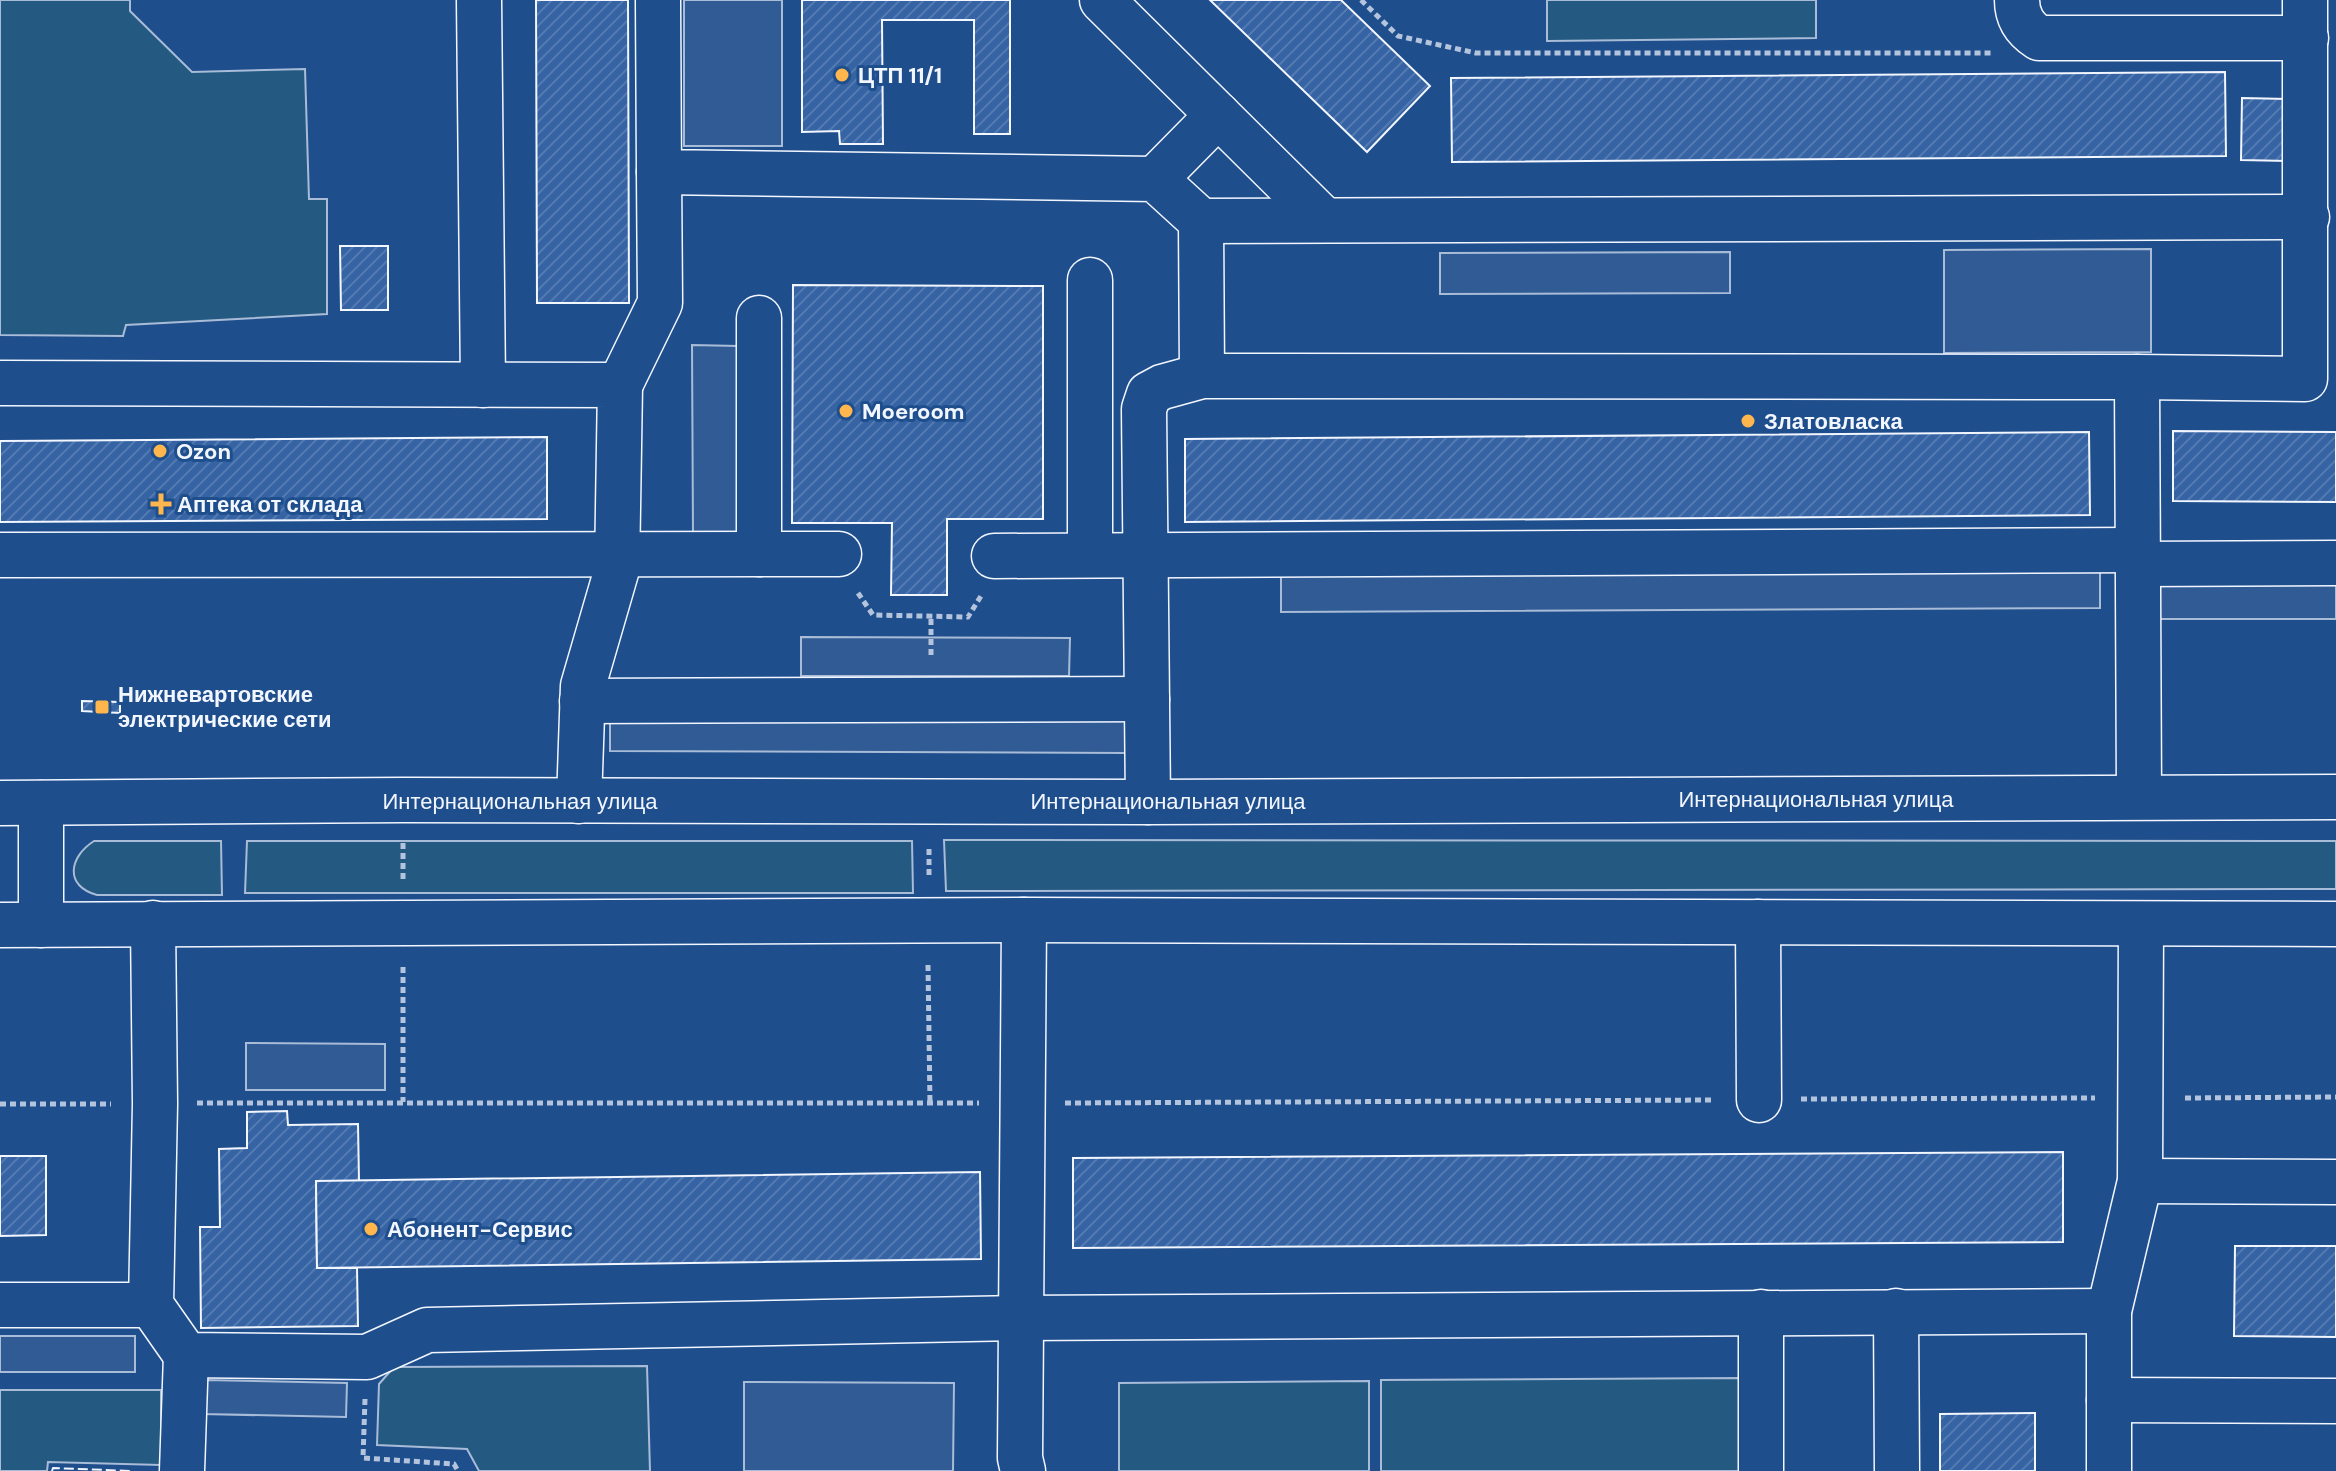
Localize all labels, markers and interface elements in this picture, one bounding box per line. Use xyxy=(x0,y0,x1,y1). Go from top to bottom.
place label: ЦТП 11/1 xyxy=(858,61,942,90)
marker: ЦТП 11/1 xyxy=(833,66,851,84)
place label: Moeroom xyxy=(862,397,965,426)
marker: Moeroom xyxy=(837,402,855,420)
place label: Златовласка xyxy=(1764,407,1904,436)
marker: Златовласка xyxy=(1739,412,1757,430)
place label: Ozon xyxy=(176,437,231,466)
marker: Ozon xyxy=(151,442,169,460)
place label: Аптека от склада xyxy=(177,490,363,519)
marker: Аптека от склада xyxy=(152,495,170,513)
place label: Нижневартовские электрические сети xyxy=(118,680,332,734)
marker: Нижневартовские электрические сети xyxy=(93,698,111,716)
street label: Интернациональная улица xyxy=(1678,785,1954,814)
street label: Интернациональная улица xyxy=(382,787,658,816)
street label: Интернациональная улица xyxy=(1030,787,1306,816)
place label: Абонент-Сервис xyxy=(387,1215,573,1244)
marker: Абонент-Сервис xyxy=(362,1220,380,1238)

